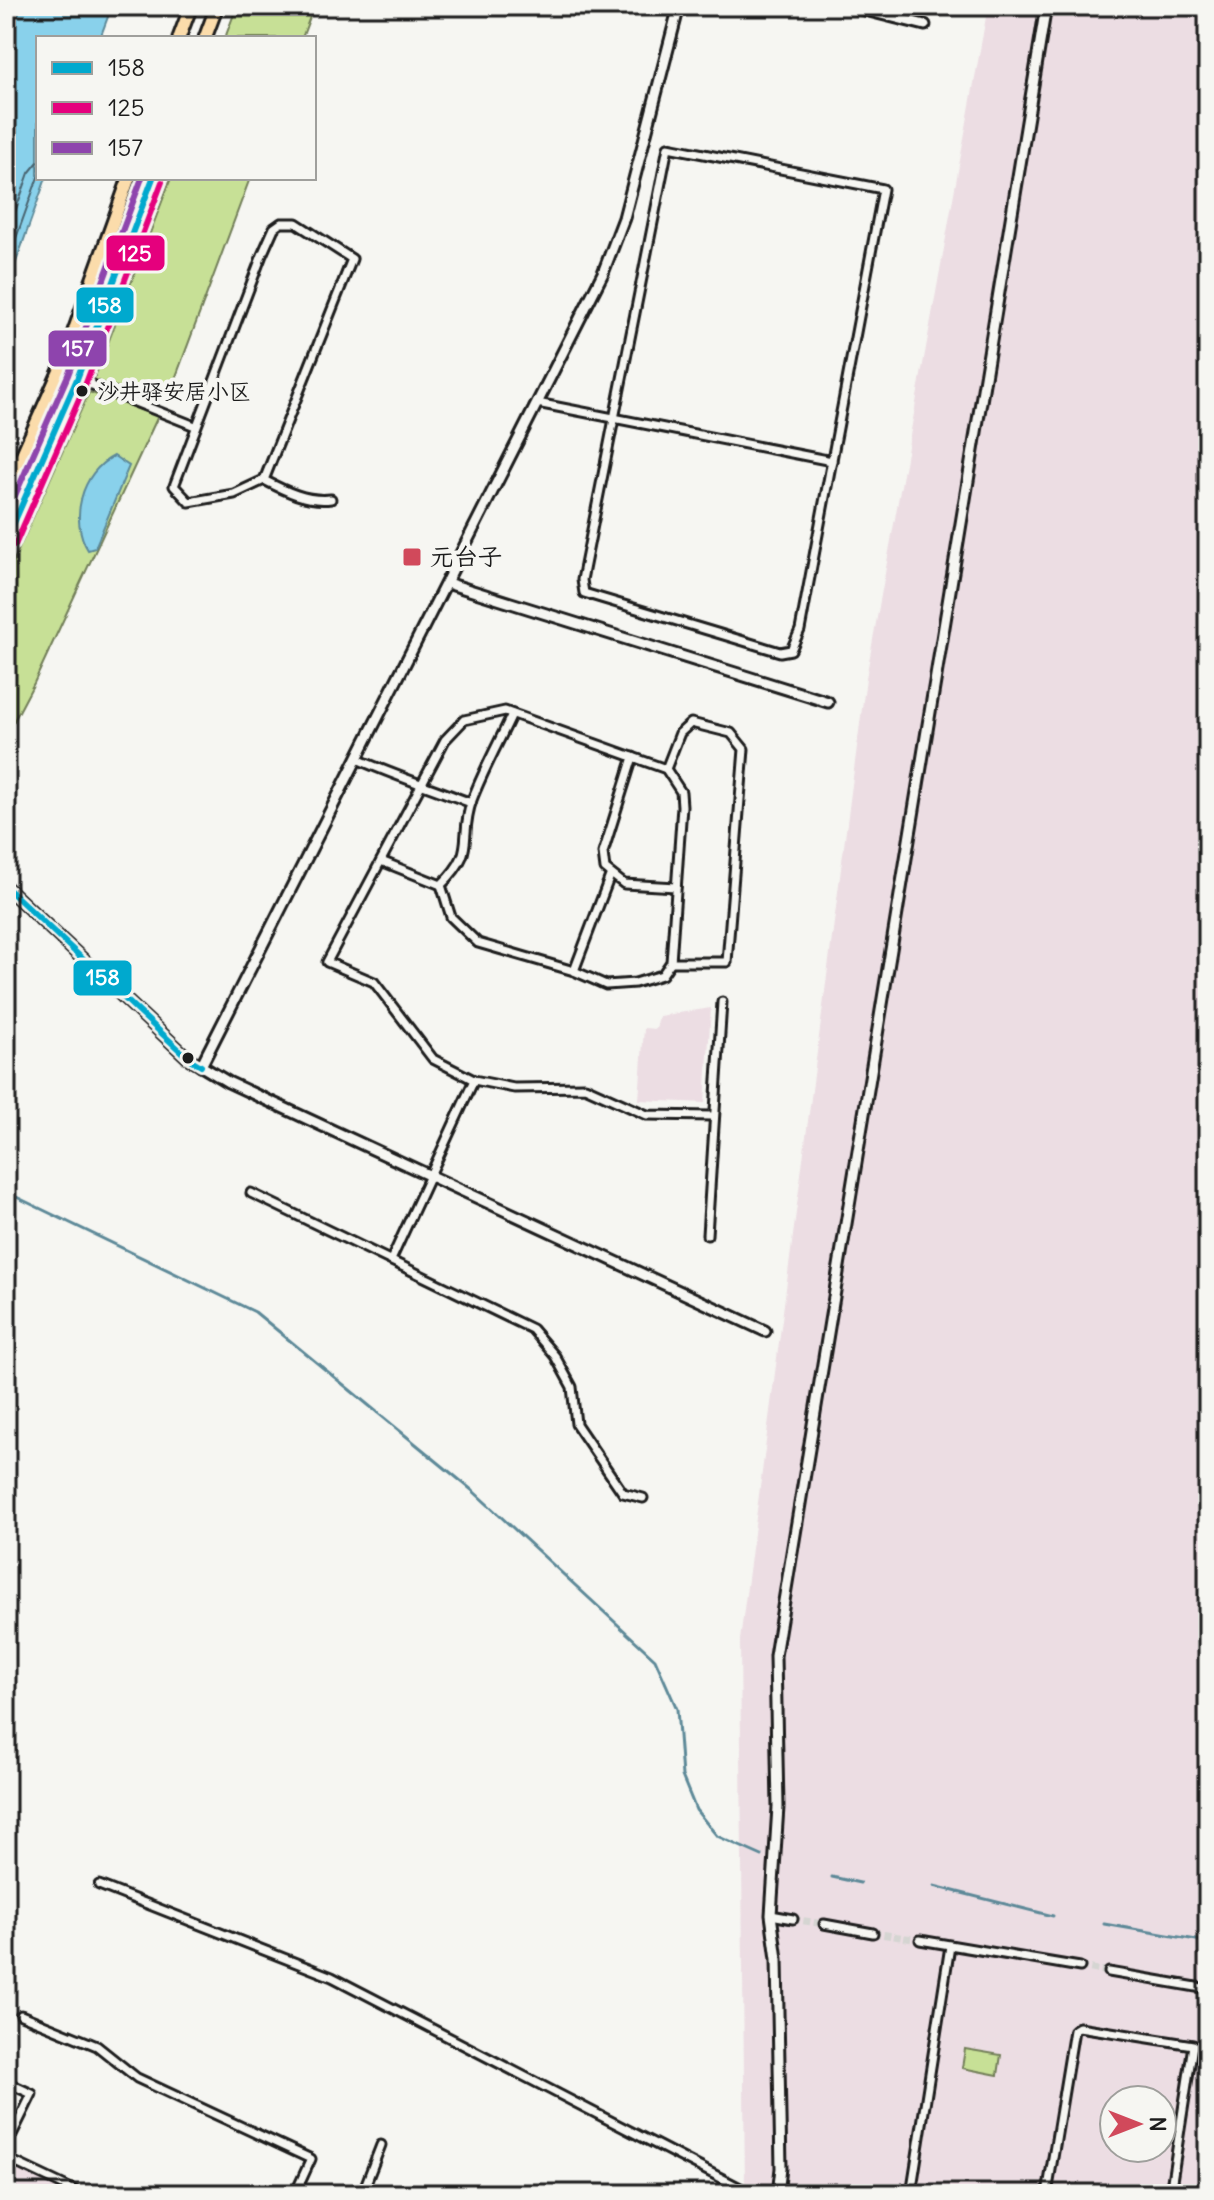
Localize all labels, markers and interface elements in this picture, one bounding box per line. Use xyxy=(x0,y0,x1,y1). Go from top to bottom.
legend xyxy=(36,36,316,180)
text: 158 xyxy=(108,52,145,82)
text: 125 xyxy=(108,92,144,122)
text: 157 xyxy=(108,132,143,162)
line badge: 125 xyxy=(105,234,166,272)
text: 125 xyxy=(118,239,152,267)
line badge: 158 xyxy=(75,286,135,324)
text: 158 xyxy=(88,291,122,319)
line badge: 157 xyxy=(47,329,108,368)
text: 157 xyxy=(62,334,94,362)
place label: 沙井驿安居小区 xyxy=(97,377,251,405)
marker: 沙井驿安居小区 xyxy=(74,383,90,399)
place label: 元台子 xyxy=(430,541,502,571)
marker: 元台子 xyxy=(401,546,423,568)
line badge: 158 xyxy=(72,959,133,997)
text: 158 xyxy=(86,963,120,991)
unlabelled marker xyxy=(180,1050,196,1066)
north arrow xyxy=(1098,2084,1178,2164)
text: N xyxy=(1144,2116,1172,2132)

